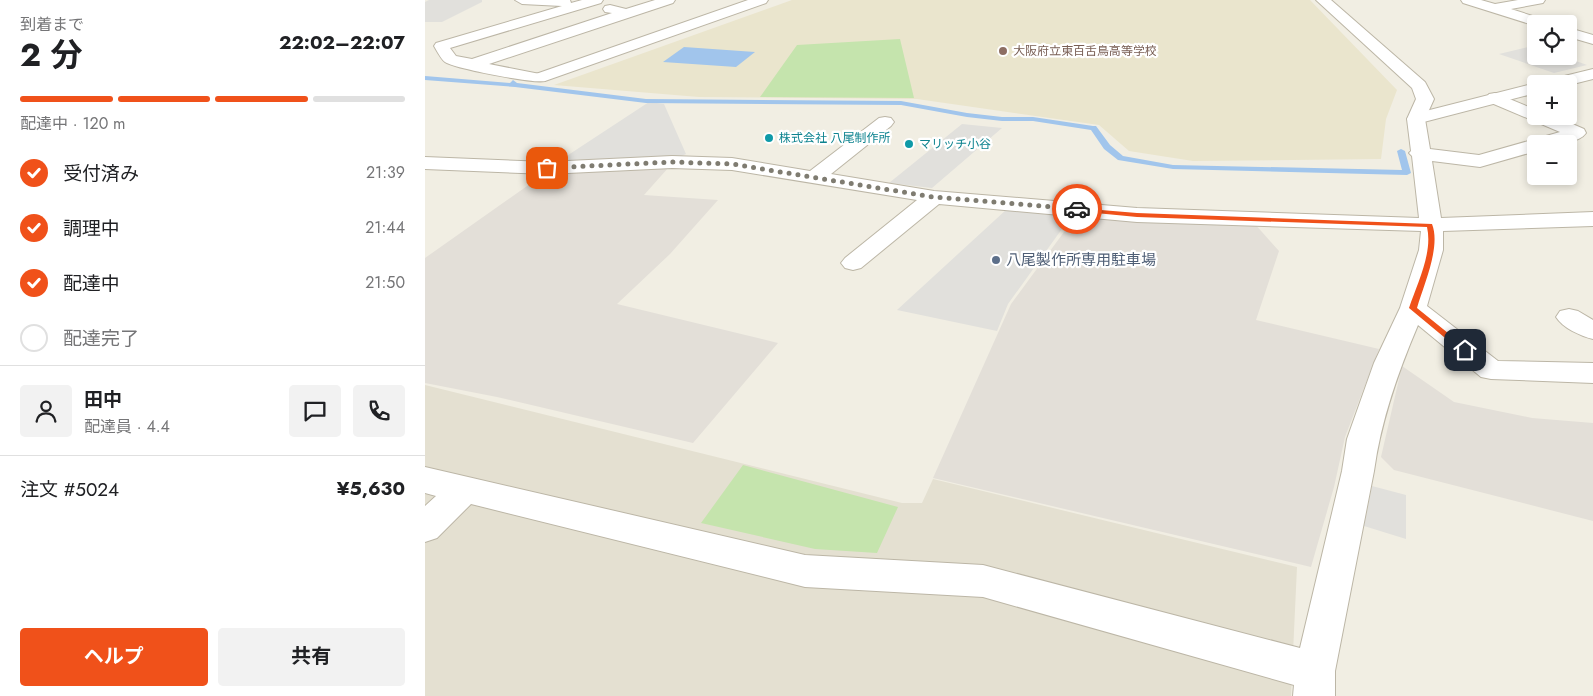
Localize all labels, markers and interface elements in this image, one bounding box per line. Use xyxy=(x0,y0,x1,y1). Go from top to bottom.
text: 到着まで xyxy=(20,13,84,36)
map controls xyxy=(1527,15,1577,185)
button: locate xyxy=(1527,15,1577,65)
text: 22:02–22:07 xyxy=(279,29,405,56)
text: 2 分 xyxy=(20,32,83,78)
place label: 大阪府立東百舌鳥高等学校 xyxy=(1013,42,1157,60)
marker: 大阪府立東百舌鳥高等学校 xyxy=(997,45,1009,57)
button: + xyxy=(1527,75,1577,125)
text: 配達中 · 120 m xyxy=(20,112,126,135)
place label: 株式会社 八尾制作所 xyxy=(779,129,891,147)
marker: 株式会社 八尾制作所 xyxy=(763,132,775,144)
place label: マリッチ小谷 xyxy=(919,135,991,153)
button: − xyxy=(1527,135,1577,185)
marker: マリッチ小谷 xyxy=(903,138,915,150)
pin xyxy=(526,147,568,189)
icon: bag xyxy=(533,154,561,182)
icon: check xyxy=(20,159,48,187)
text: 受付済み xyxy=(63,160,139,187)
text: 21:39 xyxy=(366,161,405,184)
courier xyxy=(1052,184,1102,234)
icon: car xyxy=(1063,195,1091,223)
icon: check xyxy=(20,214,48,242)
text: 調理中 xyxy=(63,215,120,242)
text: 21:44 xyxy=(365,216,405,239)
place label: 八尾製作所専用駐車場 xyxy=(1006,249,1156,271)
marker: 八尾製作所専用駐車場 xyxy=(990,254,1002,266)
icon: check xyxy=(20,269,48,297)
text: 配達中 xyxy=(63,270,120,297)
text: 21:50 xyxy=(365,271,405,294)
text: 配達完了 xyxy=(63,325,139,352)
pin xyxy=(1444,329,1486,371)
icon: home xyxy=(1451,336,1479,364)
button: person xyxy=(20,385,72,437)
button: chat xyxy=(289,385,341,437)
button: phone xyxy=(353,385,405,437)
text: 田中 xyxy=(84,386,122,413)
text: 配達員 · 4.4 xyxy=(84,415,170,438)
text: ¥5,630 xyxy=(337,475,405,502)
text: 注文 #5024 xyxy=(20,476,119,503)
button: ヘルプ xyxy=(20,628,208,686)
button: 共有 xyxy=(218,628,405,686)

